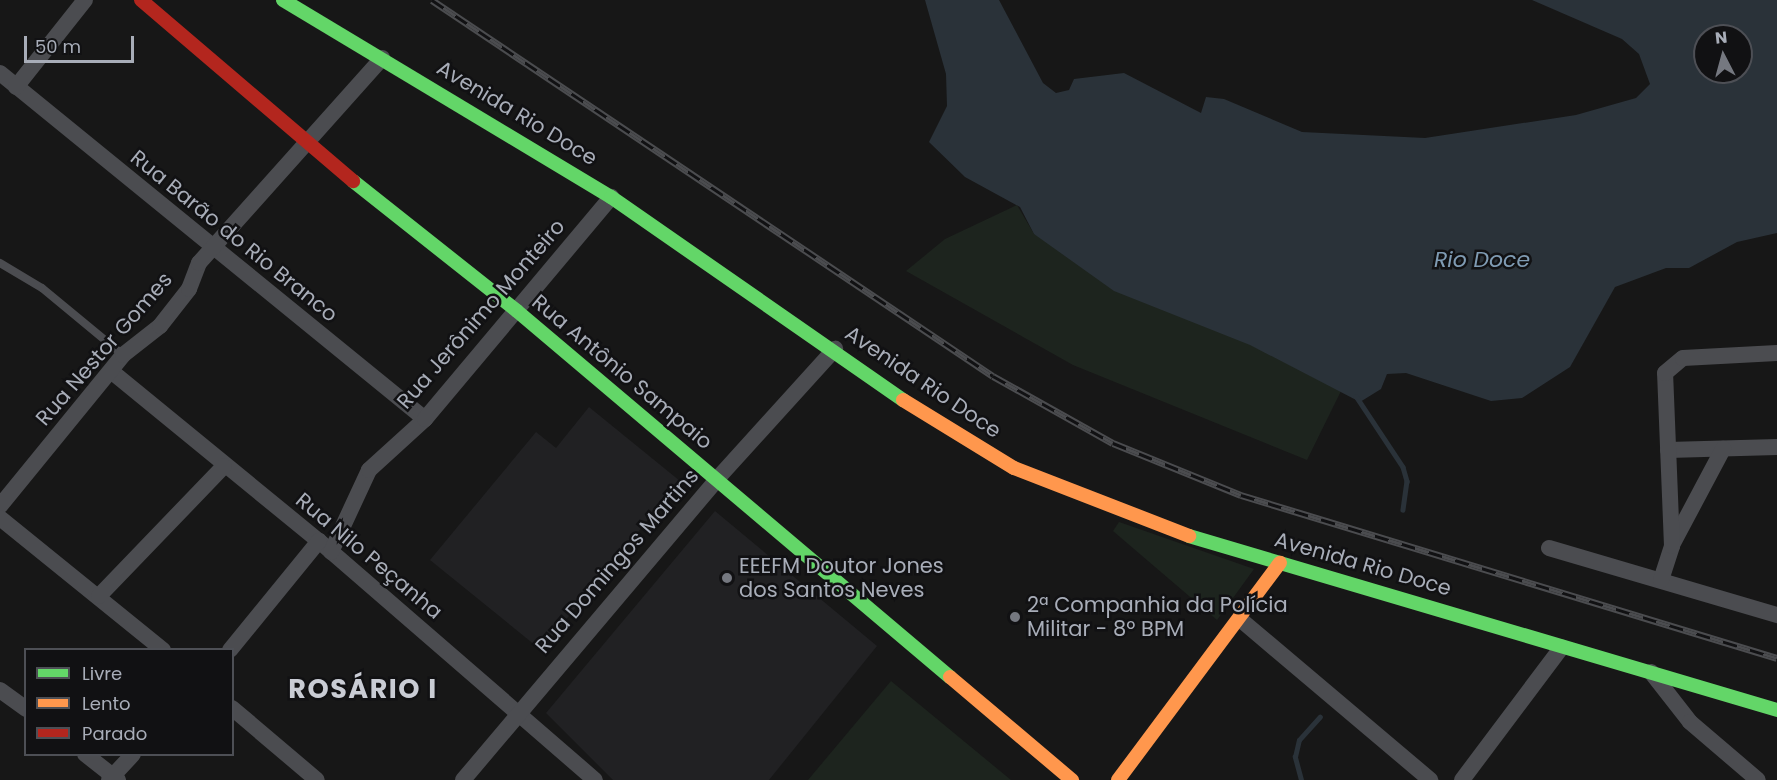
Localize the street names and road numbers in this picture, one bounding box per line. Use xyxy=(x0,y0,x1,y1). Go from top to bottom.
street label: Avenida Rio Doce xyxy=(432,55,602,171)
street label: Rua Barão do Rio Branco xyxy=(125,145,343,327)
street label: Rua Jerônimo Monteiro xyxy=(392,214,570,414)
street label: Rua Nestor Gomes xyxy=(31,267,177,431)
street label: Rua Antônio Sampaio xyxy=(527,289,717,455)
street label: Avenida Rio Doce xyxy=(840,321,1006,443)
street label: Rua Domingos Martins xyxy=(530,464,704,658)
street label: Rua Nilo Peçanha xyxy=(291,487,447,625)
street label: Avenida Rio Doce xyxy=(1272,527,1454,601)

